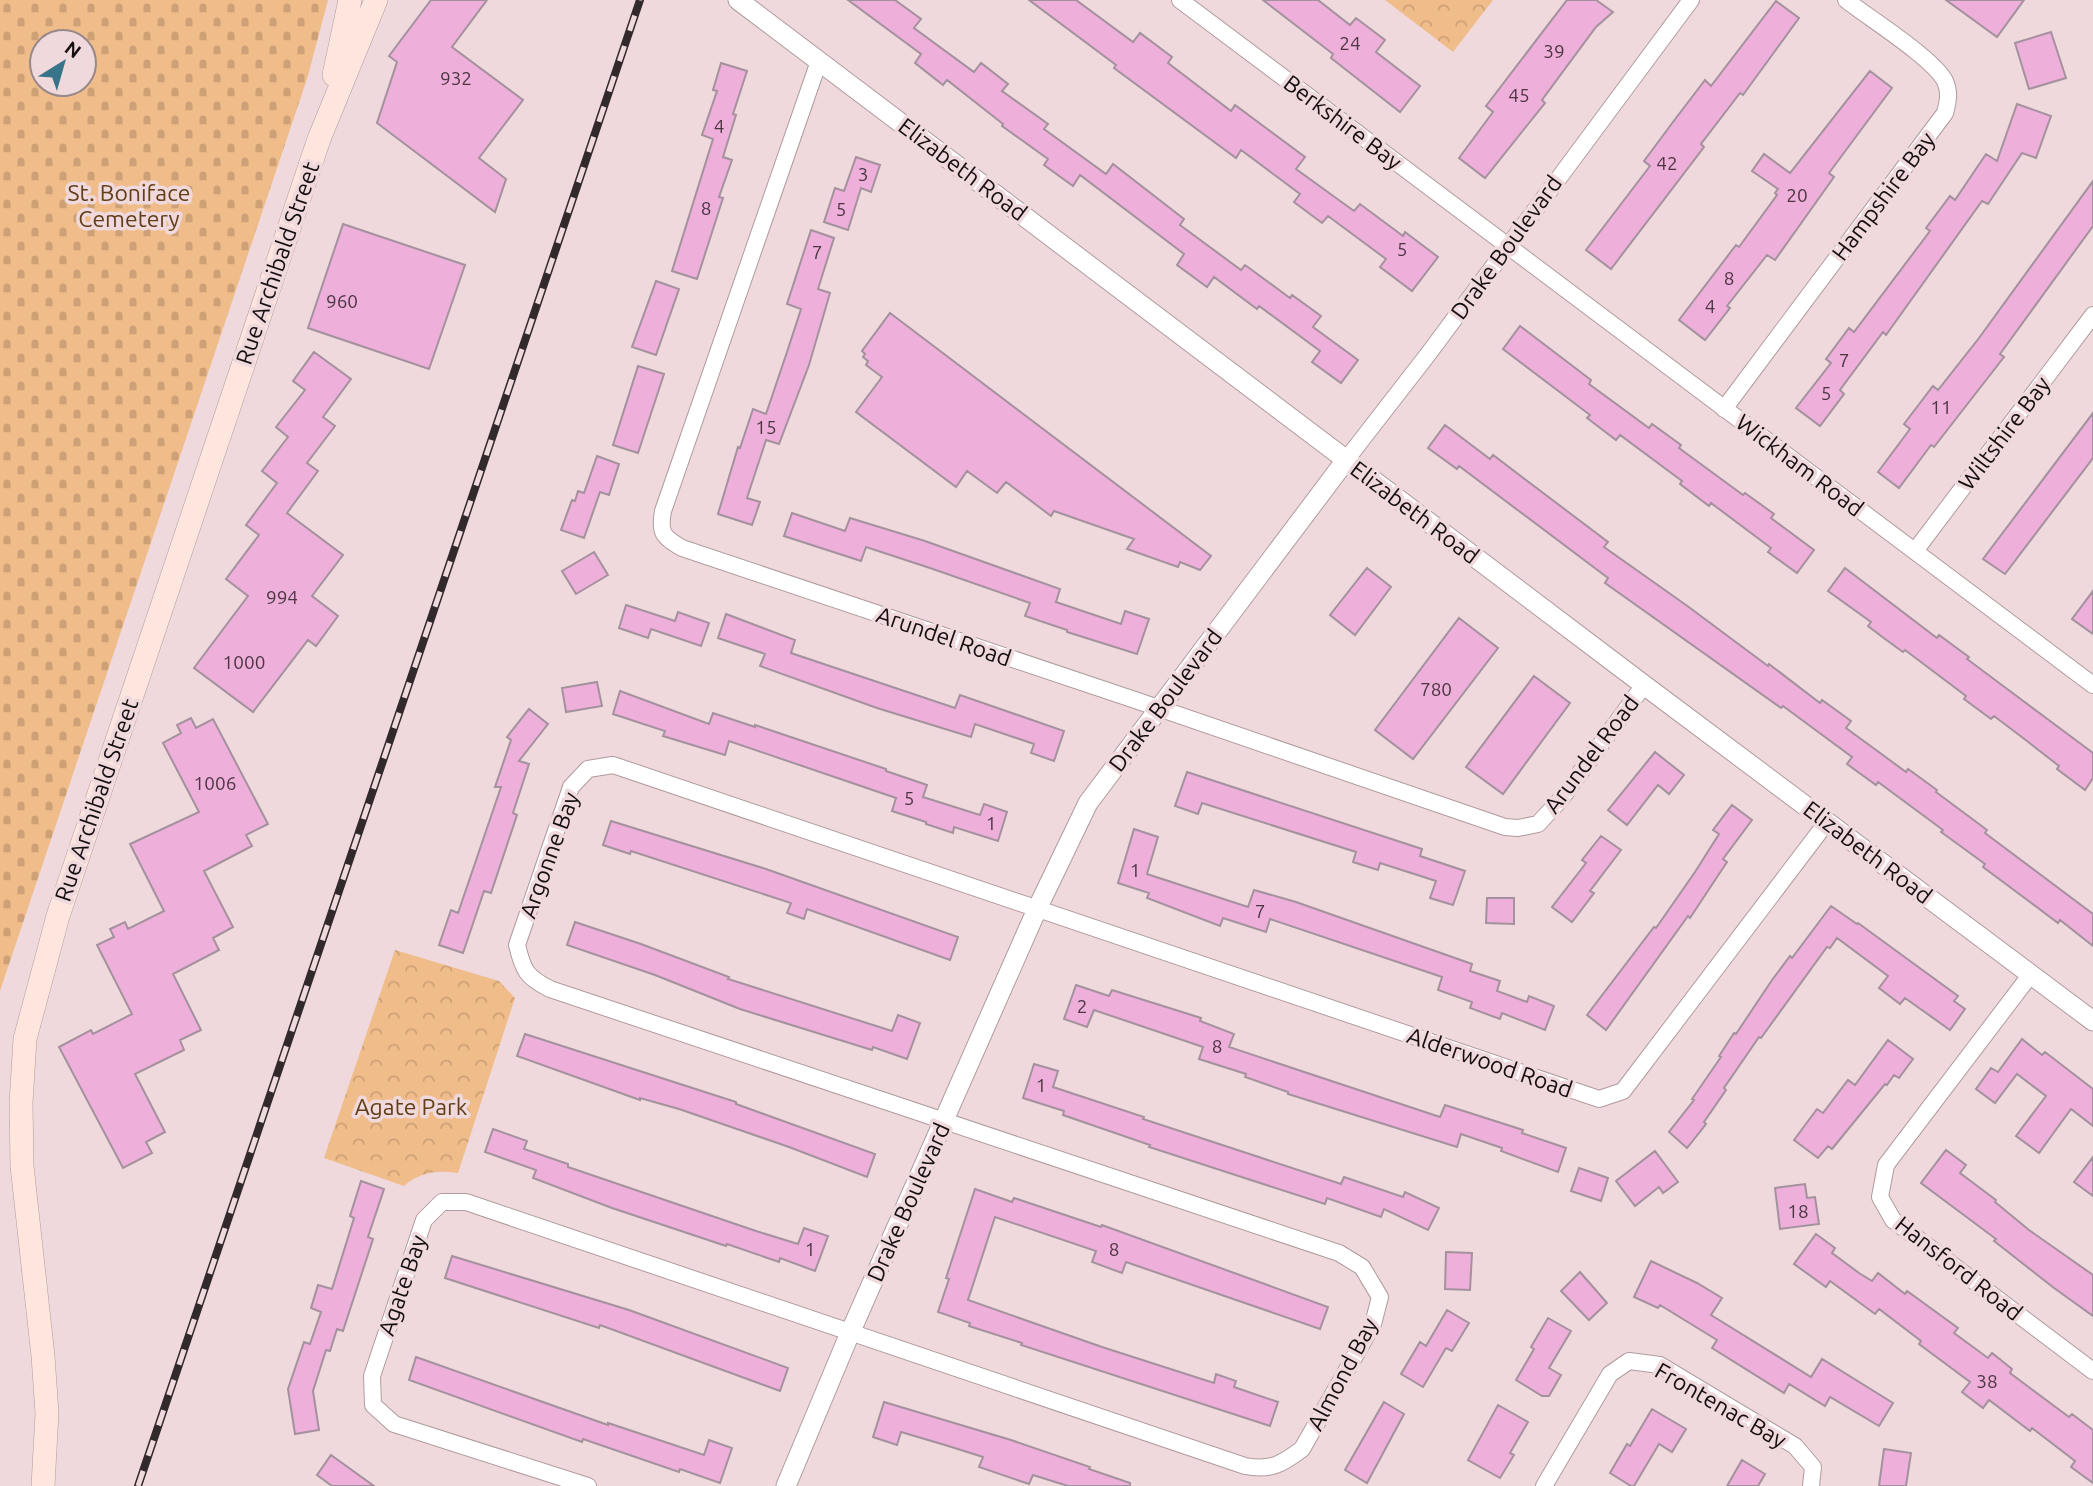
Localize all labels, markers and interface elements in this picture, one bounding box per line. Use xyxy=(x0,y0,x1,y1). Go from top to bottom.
north arrow xyxy=(28,28,98,98)
house number: 24 xyxy=(1339,32,1361,54)
text: N xyxy=(61,36,86,62)
house number: 39 xyxy=(1543,40,1565,62)
house number: 932 xyxy=(440,67,472,89)
street label: Berkshire Bay xyxy=(1279,70,1407,174)
house number: 45 xyxy=(1508,84,1530,106)
street label: Elizabeth Road xyxy=(894,113,1032,225)
house number: 4 xyxy=(714,115,724,137)
street label: Hampshire Bay xyxy=(1827,127,1939,265)
house number: 42 xyxy=(1656,152,1678,174)
street label: Rue Archibald Street xyxy=(231,158,323,368)
house number: 3 xyxy=(858,163,868,185)
street label: Drake Boulevard xyxy=(1446,170,1566,324)
park label: St. Boniface Cemetery xyxy=(68,180,190,231)
house number: 20 xyxy=(1786,184,1808,206)
house number: 8 xyxy=(701,197,711,219)
house number: 5 xyxy=(836,198,846,220)
house number: 5 xyxy=(1397,238,1407,260)
house number: 7 xyxy=(812,241,822,263)
house number: 8 xyxy=(1724,267,1734,289)
house number: 960 xyxy=(326,290,358,312)
house number: 4 xyxy=(1705,295,1715,317)
house number: 7 xyxy=(1839,349,1849,371)
street label: Wiltshire Bay xyxy=(1953,371,2055,495)
house number: 5 xyxy=(1821,382,1831,404)
house number: 11 xyxy=(1930,396,1952,418)
street label: Wickham Road xyxy=(1731,409,1869,521)
house number: 15 xyxy=(755,416,777,438)
street label: Elizabeth Road xyxy=(1346,456,1484,568)
house number: 994 xyxy=(266,586,298,608)
street label: Arundel Road xyxy=(874,601,1014,671)
street label: Drake Boulevard xyxy=(1104,624,1226,776)
house number: 1000 xyxy=(223,651,265,673)
house number: 780 xyxy=(1420,678,1452,700)
street label: Arundel Road xyxy=(1539,690,1643,818)
street label: Rue Archibald Street xyxy=(50,695,142,905)
house number: 1006 xyxy=(194,772,236,794)
house number: 5 xyxy=(904,787,914,809)
street label: Argonne Bay xyxy=(515,789,583,921)
street label: Elizabeth Road xyxy=(1799,796,1937,908)
house number: 1 xyxy=(986,812,996,834)
house number: 1 xyxy=(1130,859,1140,881)
house number: 7 xyxy=(1255,900,1265,922)
house number: 2 xyxy=(1077,995,1087,1017)
street label: Alderwood Road xyxy=(1404,1022,1576,1102)
house number: 8 xyxy=(1212,1035,1222,1057)
house number: 1 xyxy=(1036,1074,1046,1096)
park label: Agate Park xyxy=(355,1094,468,1119)
street label: Drake Boulevard xyxy=(862,1119,954,1285)
house number: 18 xyxy=(1787,1200,1809,1222)
street label: Hansford Road xyxy=(1891,1211,2027,1325)
street label: Agate Bay xyxy=(373,1232,431,1338)
house number: 1 xyxy=(805,1238,815,1260)
house number: 8 xyxy=(1109,1238,1119,1260)
street label: Almond Bay xyxy=(1302,1314,1382,1434)
street label: Frontenac Bay xyxy=(1651,1357,1791,1453)
house number: 38 xyxy=(1976,1370,1998,1392)

